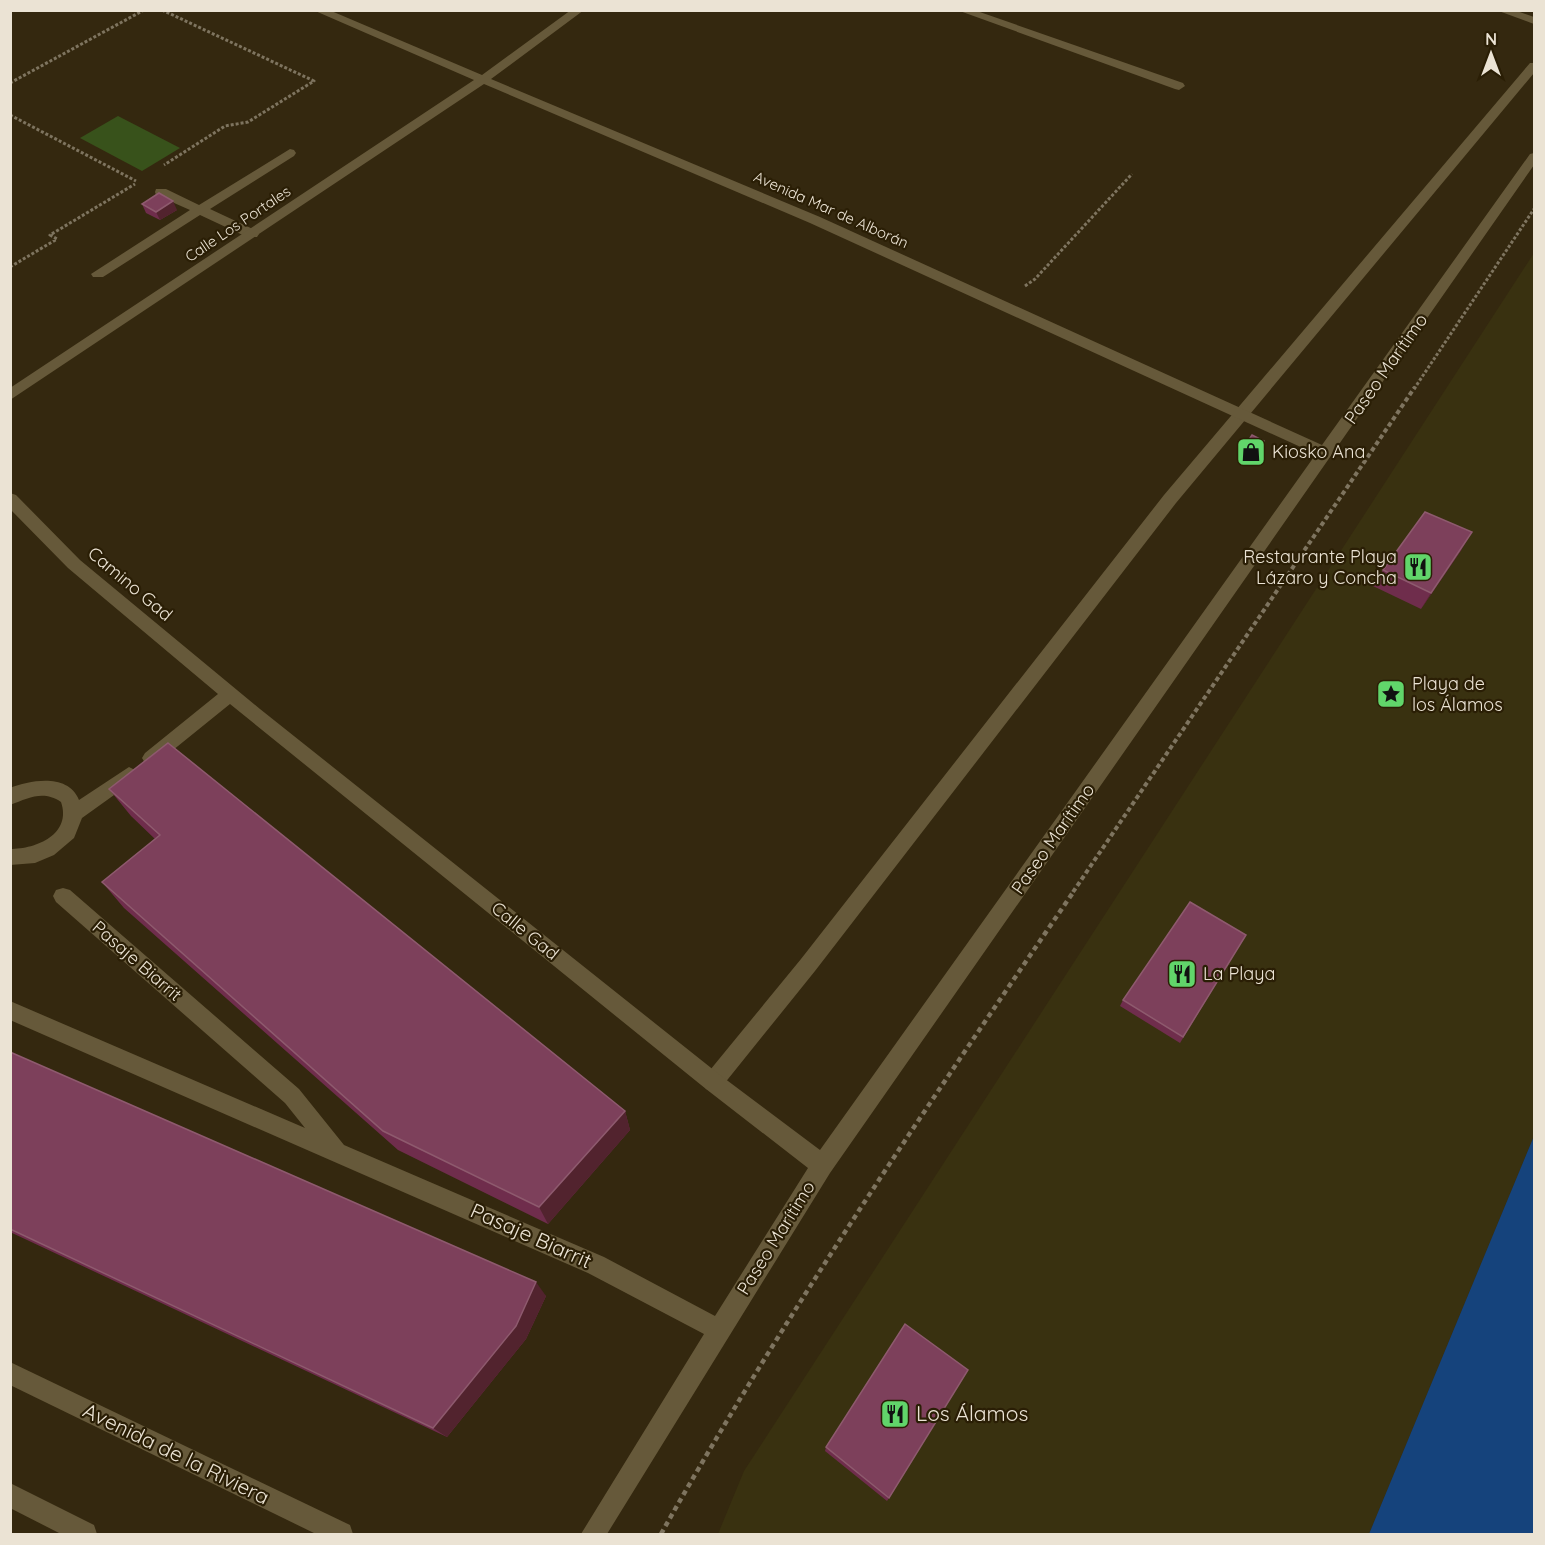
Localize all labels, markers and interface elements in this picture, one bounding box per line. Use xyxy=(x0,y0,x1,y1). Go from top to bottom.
north arrow xyxy=(1461,24,1521,84)
text: N xyxy=(1485,29,1497,49)
street label: Avenida Mar de Alborán xyxy=(751,167,912,252)
street label: Calle Los Portales xyxy=(181,181,294,266)
street label: Paseo Marítimo xyxy=(1339,309,1432,428)
shop icon: Kiosko Ana xyxy=(1235,436,1267,468)
place label: Kiosko Ana xyxy=(1272,440,1365,463)
street label: Camino Gad xyxy=(83,541,177,626)
place label: Restaurante Playa Lázaro y Concha xyxy=(1243,545,1397,589)
restaurant icon: Restaurante Playa Lázaro y Concha xyxy=(1402,551,1434,583)
place label: Playa de los Álamos xyxy=(1412,672,1503,716)
place icon: Playa de los Álamos xyxy=(1375,678,1407,710)
street label: Paseo Marítimo xyxy=(1006,779,1099,898)
street label: Calle Gad xyxy=(487,896,564,965)
street label: Pasaje Biarrit xyxy=(88,915,187,1006)
restaurant icon: La Playa xyxy=(1166,958,1198,990)
place label: La Playa xyxy=(1203,962,1275,985)
street label: Paseo Marítimo xyxy=(731,1177,820,1299)
street label: Pasaje Biarrit xyxy=(467,1197,596,1273)
street label: Avenida de la Riviera xyxy=(79,1397,274,1509)
restaurant icon: Los Álamos xyxy=(879,1398,911,1430)
place label: Los Álamos xyxy=(916,1400,1028,1426)

